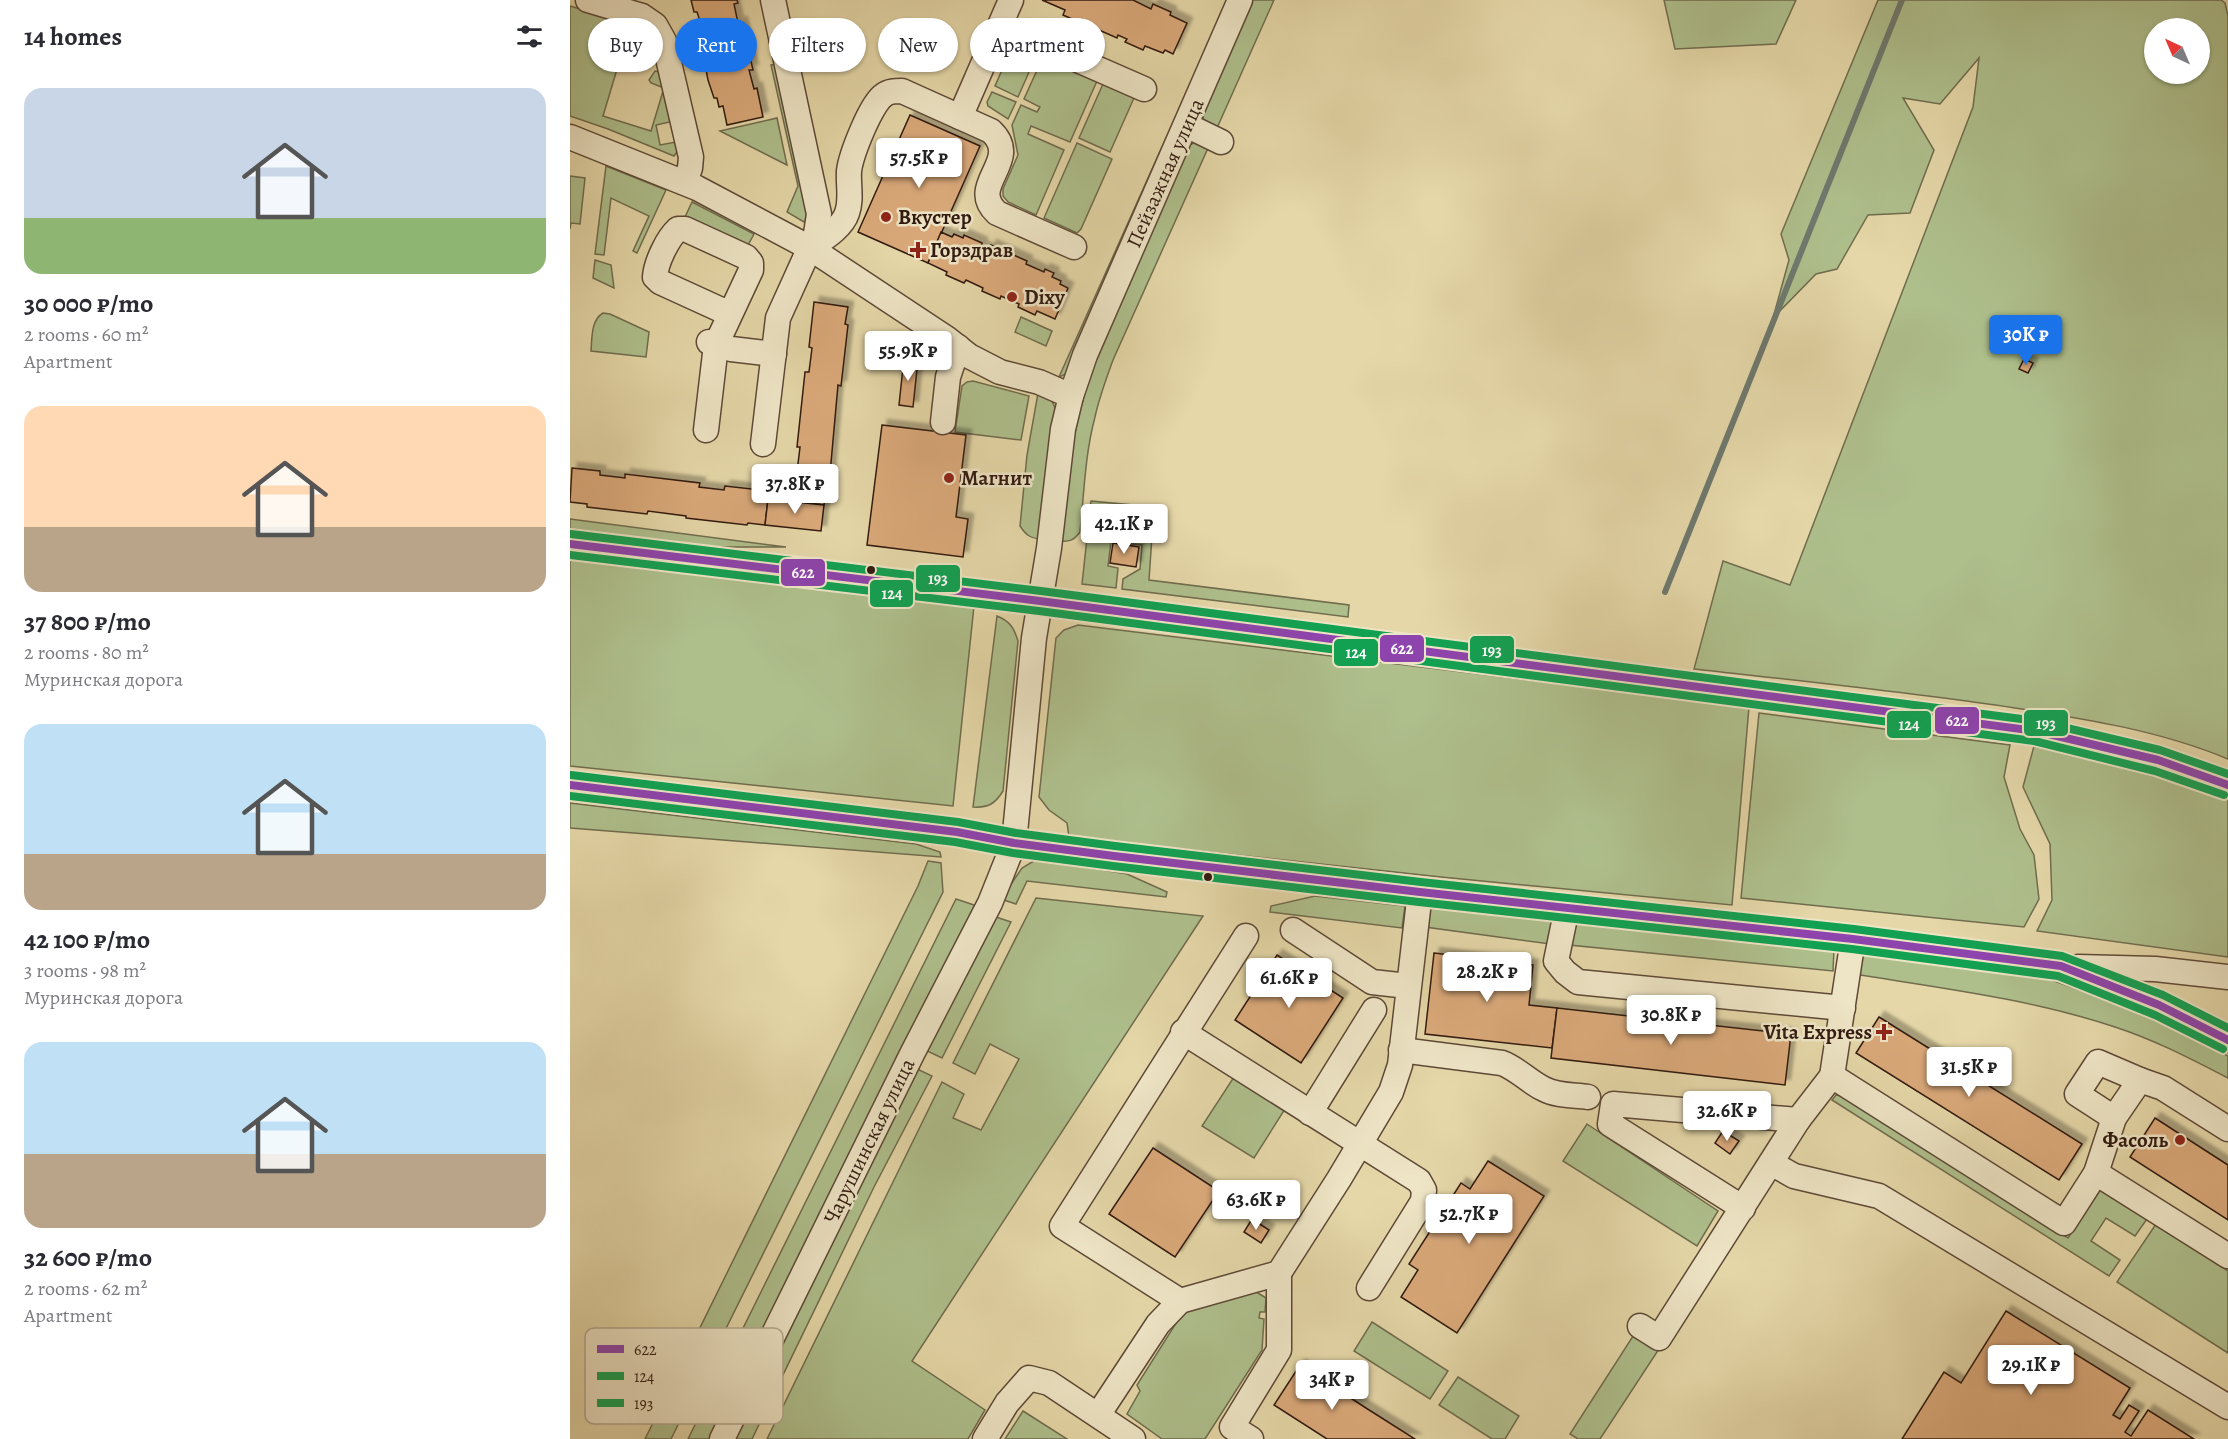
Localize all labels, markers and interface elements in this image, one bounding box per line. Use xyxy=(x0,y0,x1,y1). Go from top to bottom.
chip: Buy xyxy=(588,18,663,72)
chip: Rent xyxy=(675,18,757,72)
chip: Filters xyxy=(769,18,866,72)
chip: New xyxy=(878,18,958,72)
chip: Apartment xyxy=(970,18,1105,72)
north arrow xyxy=(2144,18,2210,84)
map controls xyxy=(2144,18,2210,84)
text: 14 homes xyxy=(24,19,122,54)
icon: filters xyxy=(513,20,546,53)
street label: Пейзажная улица xyxy=(1120,94,1211,252)
icon: home xyxy=(231,127,339,235)
pin: 57.5K ₽ xyxy=(864,138,974,189)
text: 57.5K ₽ xyxy=(890,144,948,171)
place label: Вкустер xyxy=(898,203,972,231)
marker: Вкустер xyxy=(879,210,893,224)
place label: Горздрав xyxy=(930,236,1013,264)
marker: Горздрав xyxy=(911,243,925,257)
place label: Dixy xyxy=(1024,283,1066,311)
text: 30 000 ₽/mo xyxy=(24,286,154,321)
marker: Dixy xyxy=(1005,290,1019,304)
pin: 30K ₽ xyxy=(1984,315,2068,366)
text: 2 rooms · 60 m² xyxy=(24,321,148,348)
text: 30K ₽ xyxy=(2003,321,2049,348)
pin: 55.9K ₽ xyxy=(853,331,963,382)
text: 55.9K ₽ xyxy=(879,337,937,364)
text: Apartment xyxy=(24,348,113,375)
icon: home xyxy=(231,445,339,553)
pin: 37.8K ₽ xyxy=(740,464,850,515)
place label: Магнит xyxy=(961,464,1032,492)
text: 37.8K ₽ xyxy=(765,470,825,497)
marker: Магнит xyxy=(942,471,956,485)
pin: 42.1K ₽ xyxy=(1069,504,1179,555)
text: 42.1K ₽ xyxy=(1095,510,1153,537)
line badge: 622 xyxy=(780,558,826,587)
text: 622 xyxy=(792,562,815,584)
unlabelled marker xyxy=(865,564,877,576)
line badge: 193 xyxy=(915,564,961,593)
text: 193 xyxy=(928,568,948,590)
line badge: 124 xyxy=(869,579,914,608)
text: 124 xyxy=(882,583,903,605)
text: 37 800 ₽/mo xyxy=(24,604,151,639)
line badge: 622 xyxy=(1379,634,1425,663)
line badge: 193 xyxy=(1469,635,1515,664)
line badge: 124 xyxy=(1333,638,1379,667)
text: 622 xyxy=(1391,638,1414,660)
text: 2 rooms · 80 m² xyxy=(24,639,149,666)
text: 193 xyxy=(1482,640,1502,662)
text: 124 xyxy=(1346,642,1367,664)
text: Муринская дорога xyxy=(24,666,183,693)
line badge: 622 xyxy=(1934,706,1980,735)
line badge: 193 xyxy=(2023,709,2069,737)
line badge: 124 xyxy=(1886,710,1932,739)
text: 622 xyxy=(1946,710,1969,732)
text: 193 xyxy=(2036,713,2056,735)
text: 124 xyxy=(1899,714,1920,736)
icon: home xyxy=(231,763,339,871)
unlabelled marker xyxy=(1202,871,1214,883)
text: 42 100 ₽/mo xyxy=(24,922,150,957)
pin: 28.2K ₽ xyxy=(1432,952,1542,1003)
text: 3 rooms · 98 m² xyxy=(24,957,146,984)
pin: 61.6K ₽ xyxy=(1234,958,1344,1009)
text: 28.2K ₽ xyxy=(1456,958,1518,985)
text: 61.6K ₽ xyxy=(1260,964,1318,991)
text: Муринская дорога xyxy=(24,984,183,1011)
pin: 30.8K ₽ xyxy=(1616,995,1726,1046)
text: 30.8K ₽ xyxy=(1641,1001,1701,1028)
place label: Vita Express xyxy=(1763,1018,1872,1046)
marker: Vita Express xyxy=(1877,1025,1891,1039)
pin: 31.5K ₽ xyxy=(1914,1047,2024,1098)
street label: Чарушинская улица xyxy=(817,1053,921,1228)
text: 31.5K ₽ xyxy=(1941,1053,1997,1080)
icon: home xyxy=(231,1081,339,1189)
pin: 32.6K ₽ xyxy=(1672,1091,1782,1142)
text: 32.6K ₽ xyxy=(1697,1097,1757,1124)
place label: Фасоль xyxy=(2103,1126,2168,1154)
marker: Фасоль xyxy=(2173,1133,2187,1147)
pin: 63.6K ₽ xyxy=(1201,1180,1311,1231)
text: 63.6K ₽ xyxy=(1226,1186,1286,1213)
pin: 52.7K ₽ xyxy=(1414,1194,1524,1245)
text: 52.7K ₽ xyxy=(1439,1200,1499,1227)
text: 32 600 ₽/mo xyxy=(24,1240,152,1275)
text: 2 rooms · 62 m² xyxy=(24,1275,147,1302)
text: Apartment xyxy=(24,1302,113,1329)
legend xyxy=(585,1328,783,1424)
text: 622 xyxy=(634,1339,657,1361)
pin: 29.1K ₽ xyxy=(1976,1345,2086,1396)
text: 29.1K ₽ xyxy=(2002,1351,2060,1378)
pin: 34K ₽ xyxy=(1290,1360,1374,1411)
text: 124 xyxy=(634,1366,654,1388)
text: 34K ₽ xyxy=(1310,1366,1354,1393)
text: 193 xyxy=(634,1393,653,1415)

